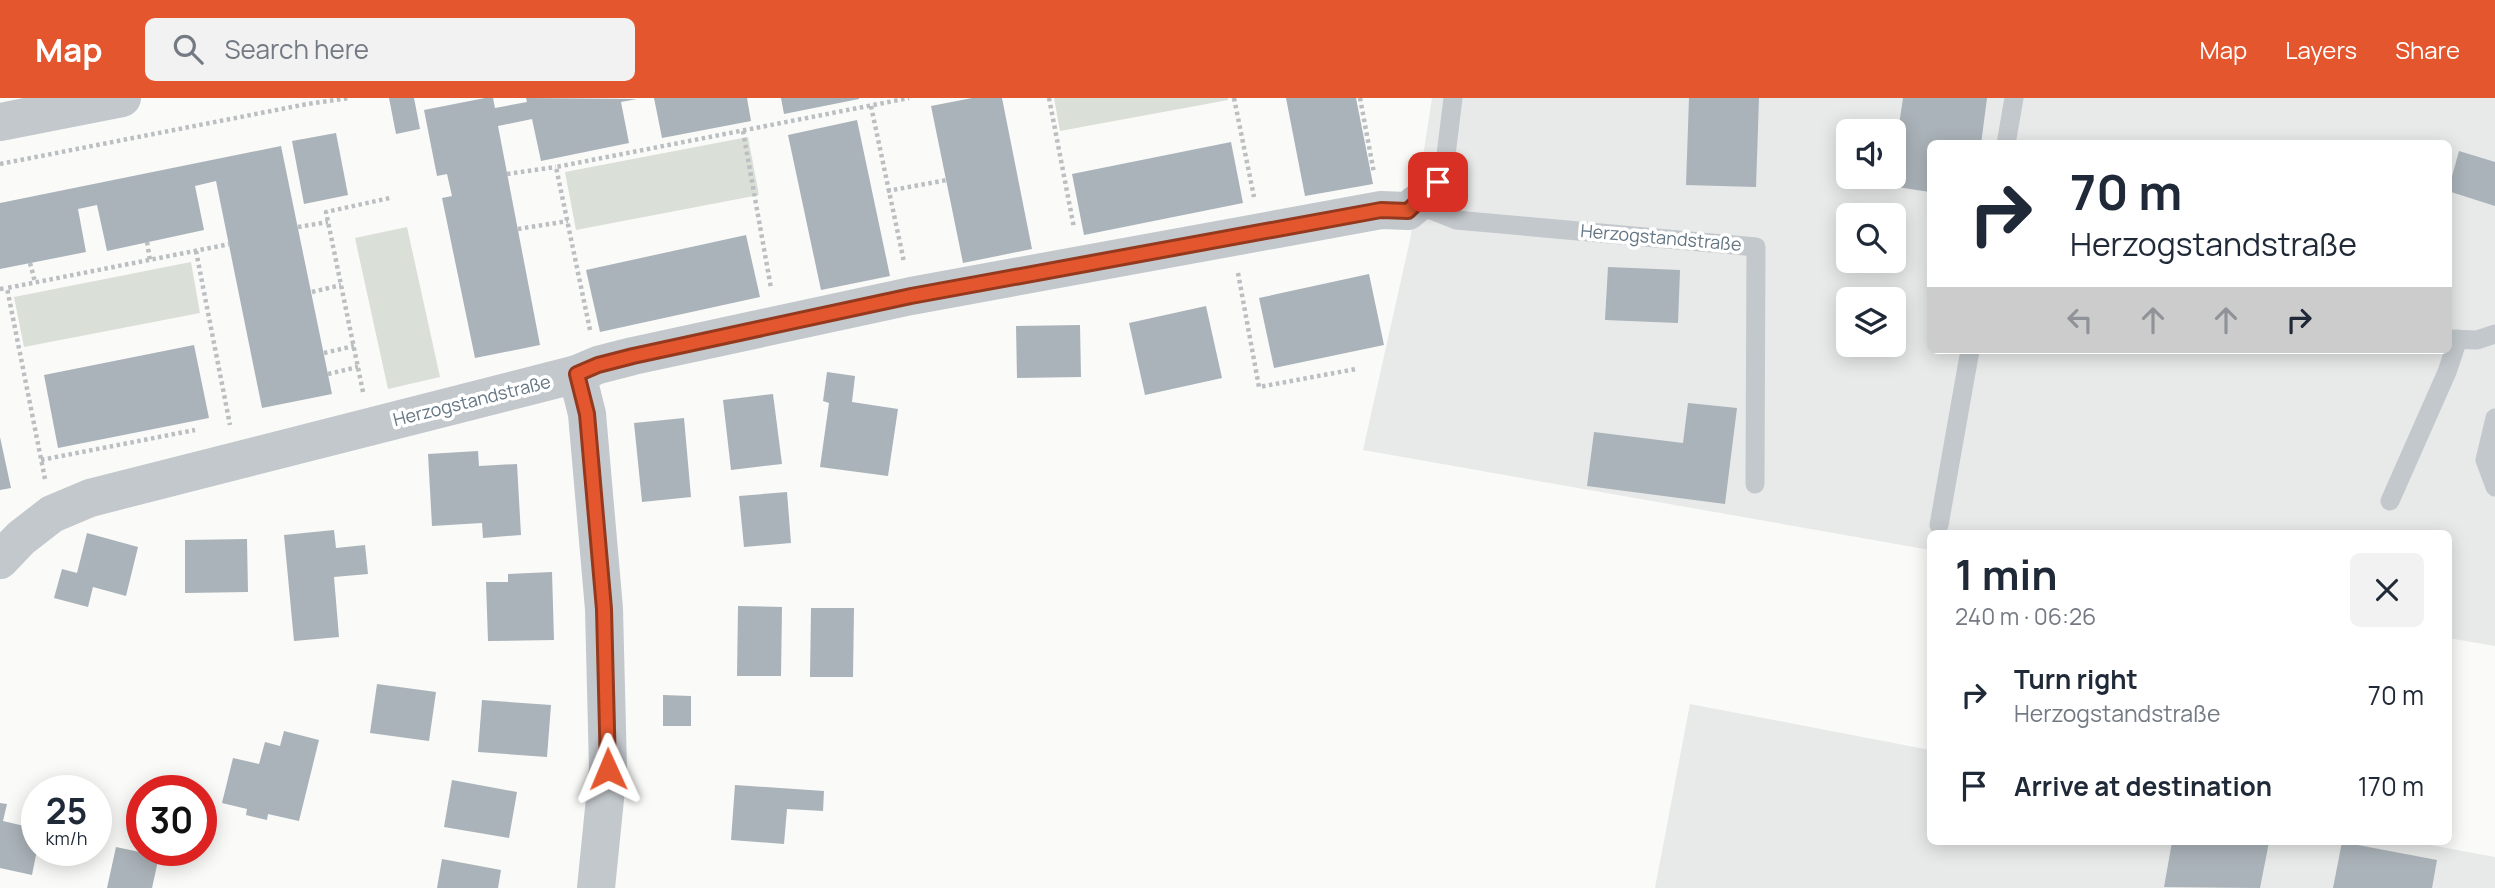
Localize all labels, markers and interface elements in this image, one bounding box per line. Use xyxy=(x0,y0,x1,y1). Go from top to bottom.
search box xyxy=(145,18,635,81)
text: Map xyxy=(35,27,103,72)
icon: search xyxy=(169,30,207,68)
text: Search here xyxy=(225,31,369,67)
text: Map xyxy=(2200,33,2247,66)
text: Layers xyxy=(2285,33,2357,66)
text: Share xyxy=(2395,33,2460,66)
map controls xyxy=(1836,119,1906,357)
button: sound xyxy=(1836,119,1906,189)
pin xyxy=(1408,152,1468,212)
text: 70 m xyxy=(2070,158,2182,225)
icon: arrive xyxy=(1419,163,1457,201)
icon: right xyxy=(1955,168,2046,259)
button: search xyxy=(1836,203,1906,273)
street label: Herzogstandstraße xyxy=(1580,218,1743,256)
text: Herzogstandstraße xyxy=(2070,222,2357,266)
button: layers xyxy=(1836,287,1906,357)
icon: left xyxy=(2061,301,2099,339)
icon: ahead xyxy=(2134,301,2172,339)
icon: ahead xyxy=(2207,301,2245,339)
icon: right xyxy=(2280,301,2318,339)
street label: Herzogstandstraße xyxy=(391,369,553,431)
text: 1 min xyxy=(1955,545,2058,603)
button: close xyxy=(2350,553,2424,627)
text: 240 m · 06:26 xyxy=(1955,600,2096,632)
text: Turn right xyxy=(2014,661,2138,697)
icon: right xyxy=(1955,676,1993,714)
text: 70 m xyxy=(2368,677,2424,713)
text: Herzogstandstraße xyxy=(2014,697,2220,729)
position arrow xyxy=(571,732,645,806)
icon: arrive xyxy=(1955,767,1993,805)
text: Arrive at destination xyxy=(2014,768,2272,804)
text: 170 m xyxy=(2358,768,2424,804)
speed limit sign: 30 xyxy=(126,775,217,866)
text: 25 xyxy=(46,787,87,835)
text: km/h xyxy=(46,826,87,850)

